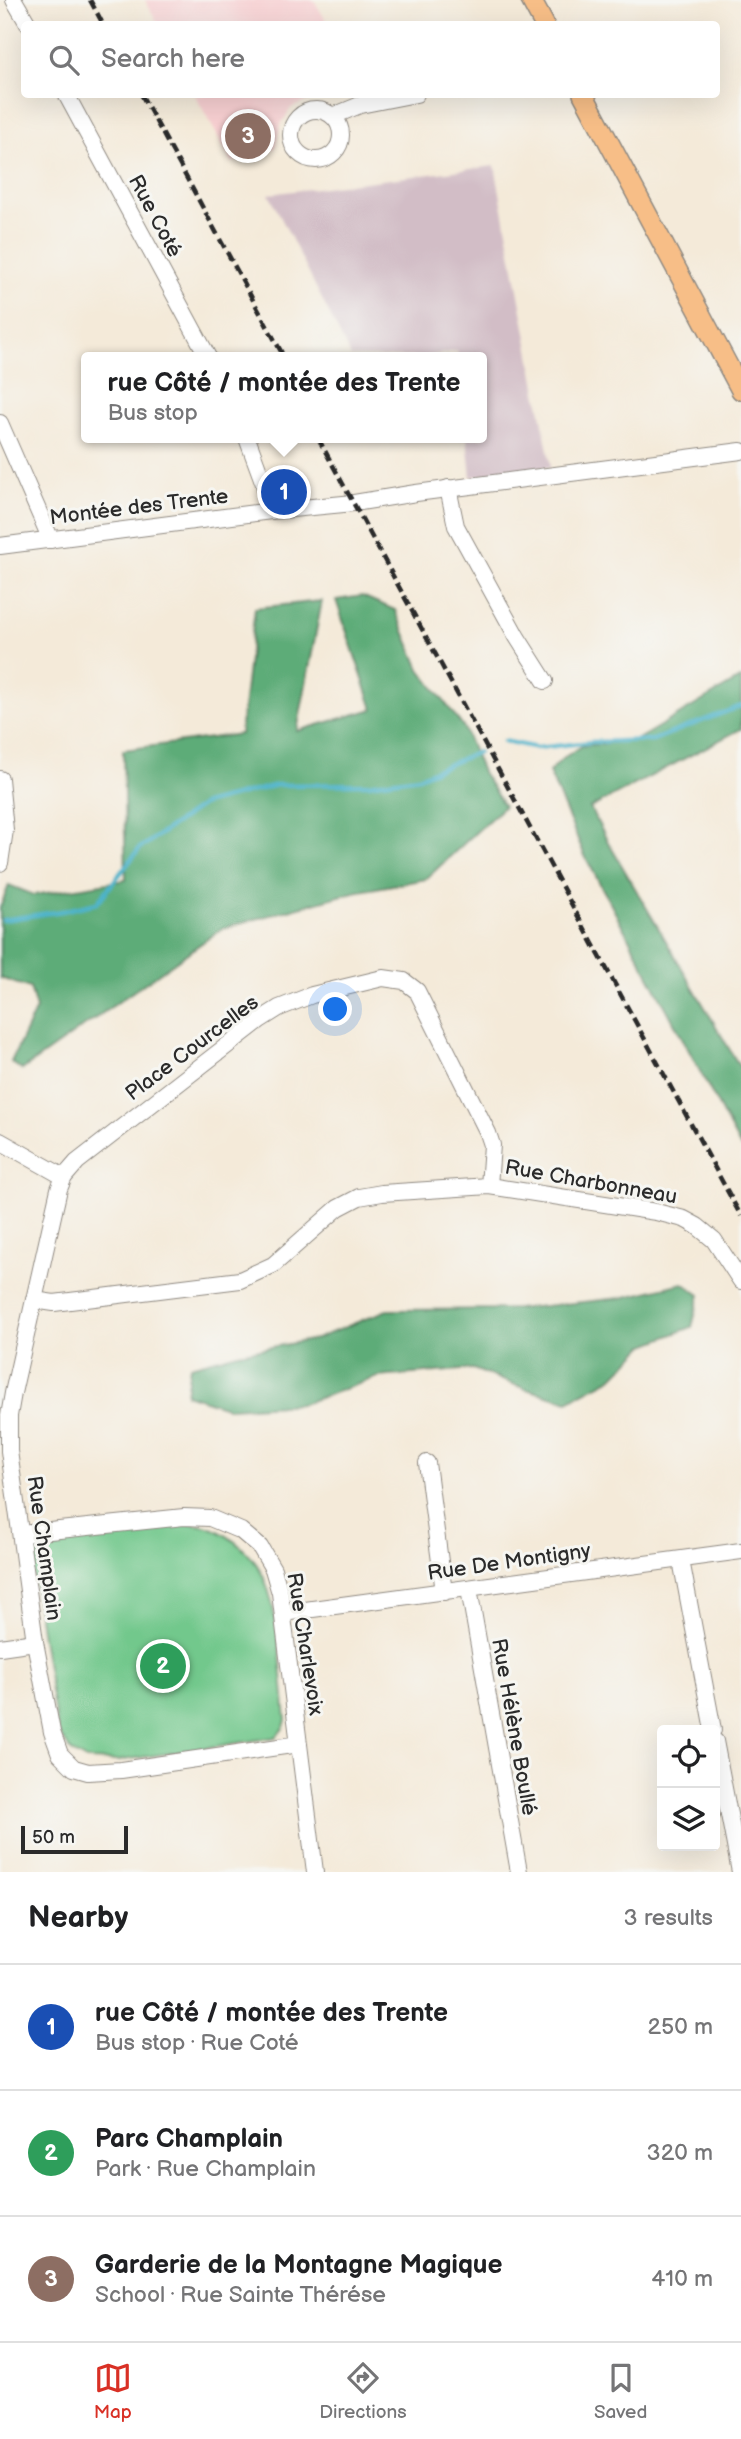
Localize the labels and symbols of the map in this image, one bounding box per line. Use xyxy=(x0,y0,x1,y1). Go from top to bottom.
pin: 3 xyxy=(225,110,271,162)
street label: Rue Coté xyxy=(123,170,187,262)
pin: 1 xyxy=(261,466,307,518)
street label: Montée des Trente xyxy=(48,484,230,530)
street label: Place Courcelles xyxy=(121,990,263,1106)
your location xyxy=(318,992,352,1026)
street label: Rue Charbonneau xyxy=(503,1155,679,1209)
street label: Rue Champlain xyxy=(21,1474,67,1622)
street label: Rue De Montigny xyxy=(426,1538,593,1586)
street label: Rue Charlevoix xyxy=(281,1571,329,1717)
street label: Rue Hélène Boullé xyxy=(486,1636,542,1818)
pin: 2 xyxy=(140,1640,186,1692)
scale bar xyxy=(21,1823,128,1855)

